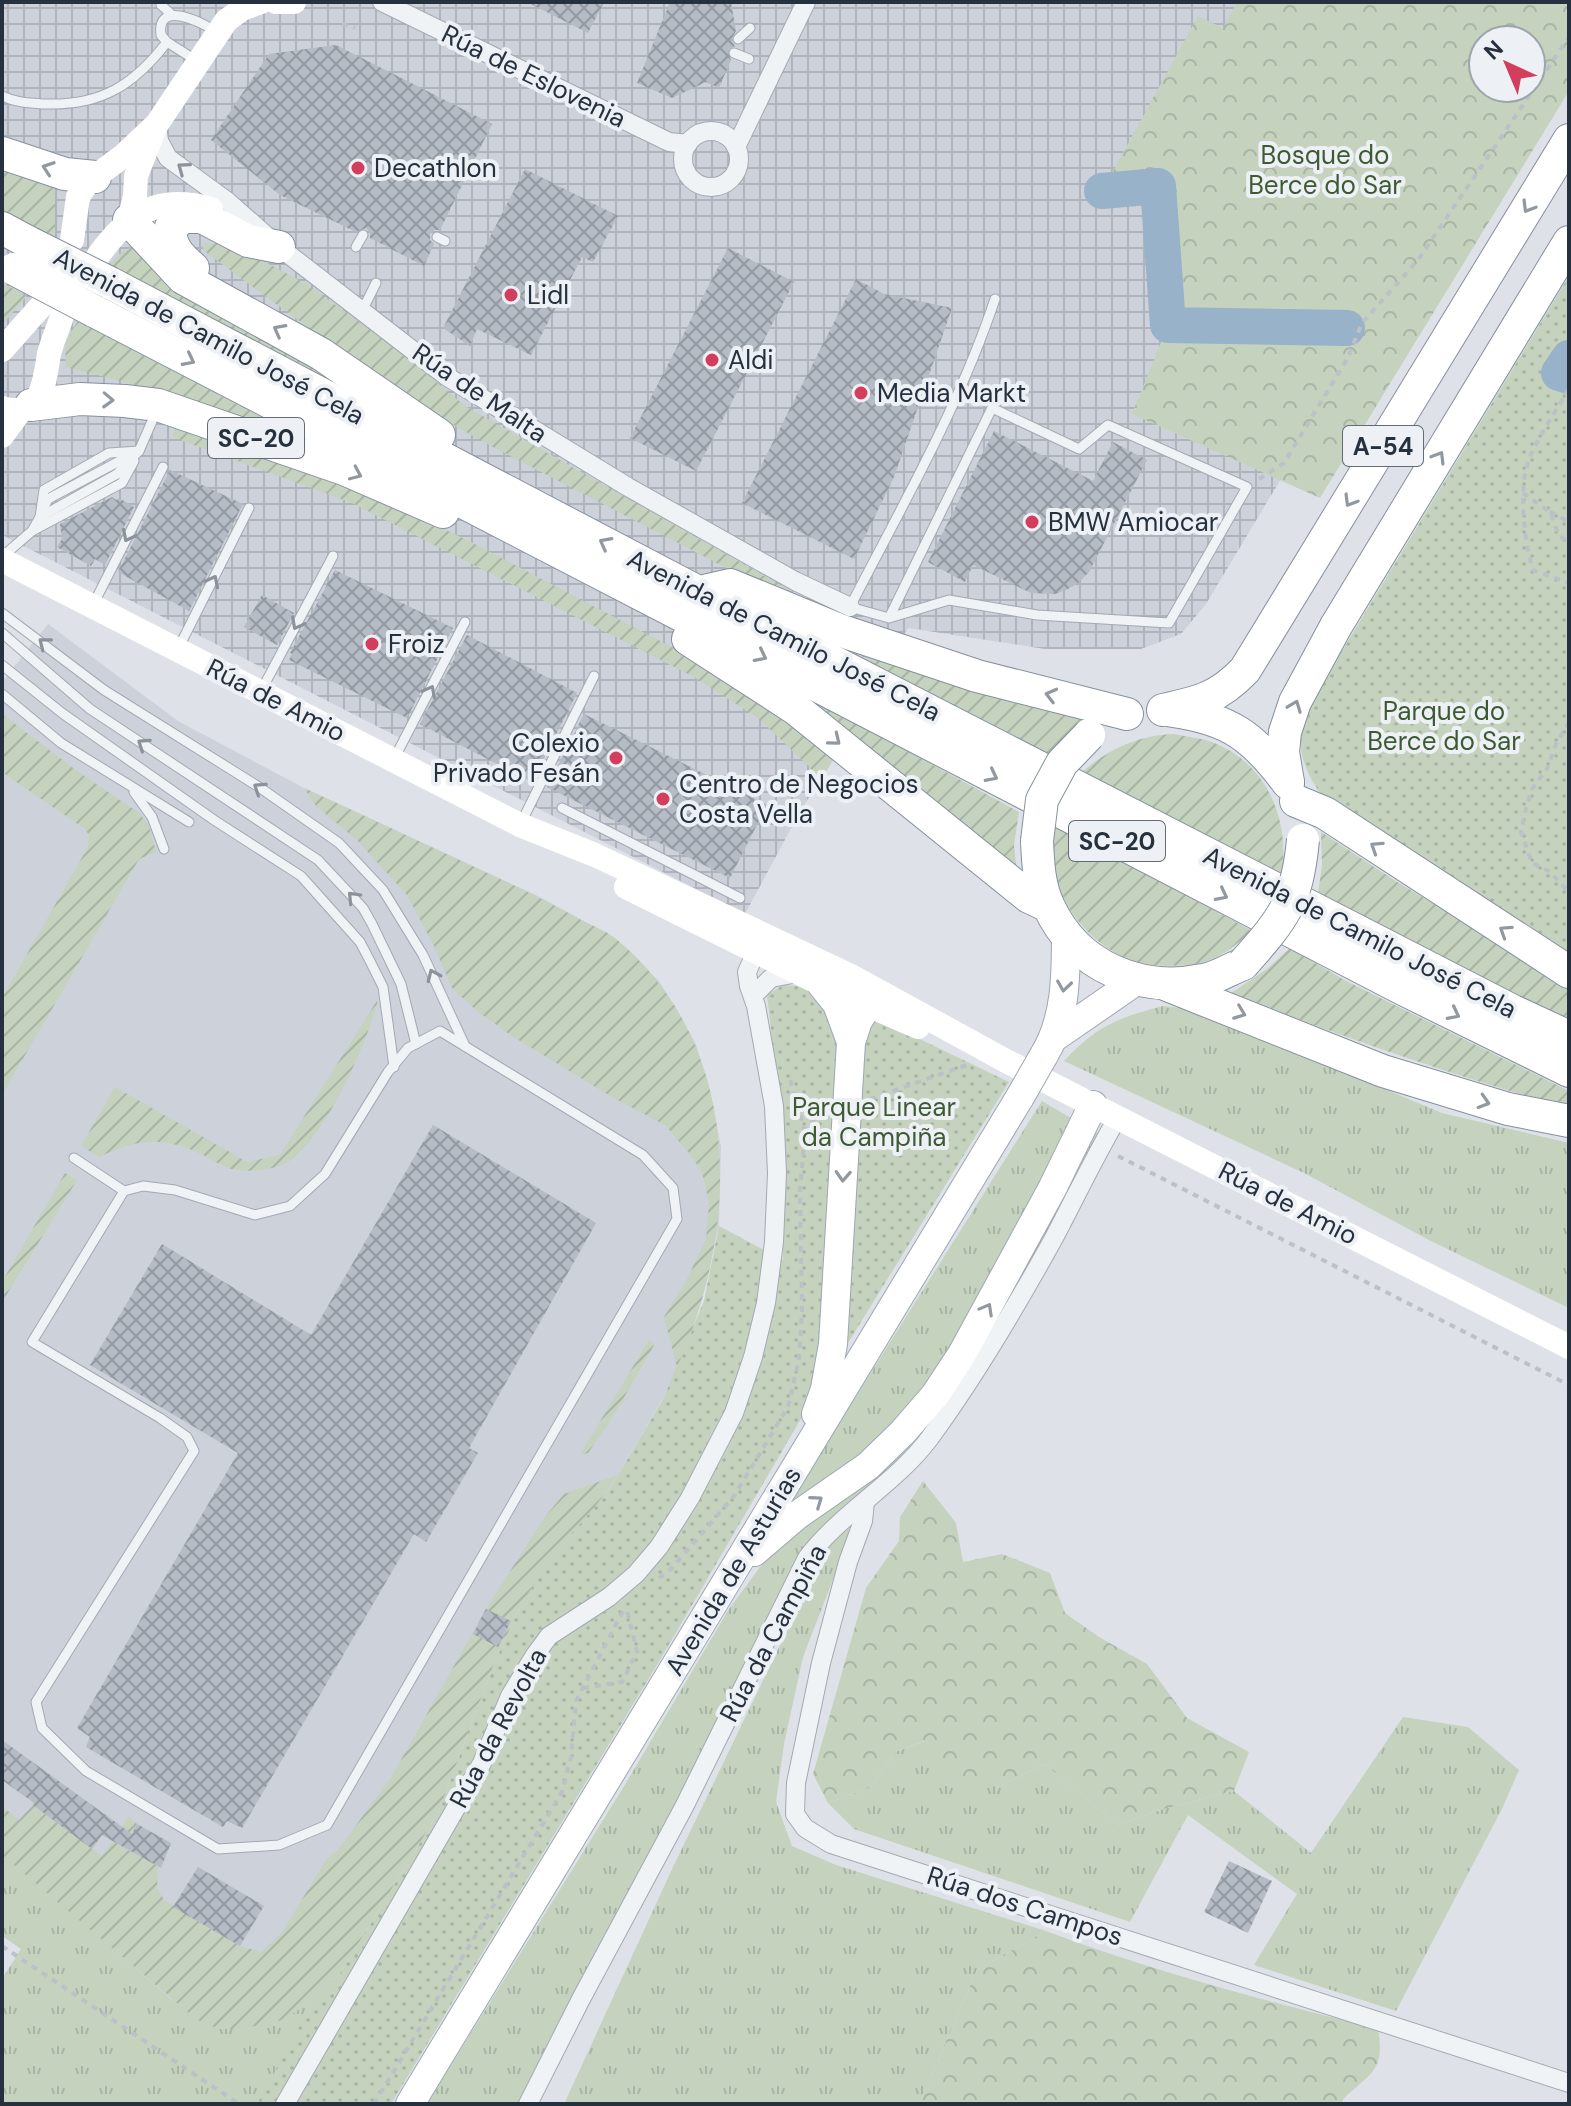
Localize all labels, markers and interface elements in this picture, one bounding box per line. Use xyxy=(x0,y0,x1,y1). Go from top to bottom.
street label: Rúa de Eslovenia xyxy=(436,17,632,135)
north arrow xyxy=(1467,24,1547,104)
text: N xyxy=(1478,34,1509,66)
park label: Bosque do Berce do Sar xyxy=(1248,138,1402,202)
place label: Decathlon xyxy=(374,151,497,185)
marker: Decathlon xyxy=(349,159,367,177)
one-way arrow xyxy=(41,161,55,178)
one-way arrow xyxy=(177,164,192,178)
one-way arrow xyxy=(1523,198,1538,213)
street label: Avenida de Camilo José Cela xyxy=(48,240,370,432)
place label: Lidl xyxy=(527,278,569,312)
marker: Lidl xyxy=(502,286,520,304)
one-way arrow xyxy=(273,325,288,340)
street label: Rúa de Malta xyxy=(406,335,554,451)
place label: Aldi xyxy=(728,343,774,377)
one-way arrow xyxy=(180,350,195,365)
marker: Aldi xyxy=(703,351,721,369)
place label: Media Markt xyxy=(877,376,1026,410)
marker: Media Markt xyxy=(852,384,870,402)
one-way arrow xyxy=(102,392,115,409)
road number: SC-20 xyxy=(208,418,304,458)
road number: A-54 xyxy=(1343,426,1423,466)
one-way arrow xyxy=(1429,451,1444,466)
one-way arrow xyxy=(348,465,362,481)
one-way arrow xyxy=(1344,492,1360,507)
place label: BMW Amiocar xyxy=(1048,505,1218,539)
marker: BMW Amiocar xyxy=(1023,513,1041,531)
one-way arrow xyxy=(122,528,138,543)
one-way arrow xyxy=(598,537,613,552)
street label: Avenida de Camilo José Cela xyxy=(622,541,946,729)
one-way arrow xyxy=(203,574,218,589)
one-way arrow xyxy=(291,616,306,630)
place label: Froiz xyxy=(388,627,445,661)
marker: Froiz xyxy=(363,635,381,653)
one-way arrow xyxy=(39,638,53,653)
one-way arrow xyxy=(752,646,767,662)
street label: Rúa de Amio xyxy=(201,650,351,750)
one-way arrow xyxy=(420,684,435,699)
one-way arrow xyxy=(1045,687,1059,704)
park label: Parque do Berce do Sar xyxy=(1367,694,1521,758)
one-way arrow xyxy=(1285,700,1302,714)
place label: Colexio Privado Fesán xyxy=(433,726,600,790)
one-way arrow xyxy=(826,730,840,745)
one-way arrow xyxy=(138,739,152,754)
marker: Colexio Privado Fesán xyxy=(607,749,625,767)
one-way arrow xyxy=(983,766,998,781)
place label: Centro de Negocios Costa Vella xyxy=(679,767,919,831)
one-way arrow xyxy=(254,782,268,797)
marker: Centro de Negocios Costa Vella xyxy=(654,790,672,808)
road number: SC-20 xyxy=(1069,821,1165,861)
street label: Avenida de Camilo José Cela xyxy=(1198,838,1522,1026)
one-way arrow xyxy=(1371,842,1385,857)
one-way arrow xyxy=(1214,886,1229,901)
one-way arrow xyxy=(347,892,362,906)
one-way arrow xyxy=(1499,925,1514,940)
one-way arrow xyxy=(426,969,442,983)
one-way arrow xyxy=(1056,980,1073,993)
one-way arrow xyxy=(1232,1003,1246,1020)
one-way arrow xyxy=(1445,1004,1460,1020)
park label: Parque Linear da Campiña xyxy=(792,1090,956,1154)
one-way arrow xyxy=(1476,1092,1490,1108)
street label: Rúa de Amio xyxy=(1213,1153,1363,1253)
one-way arrow xyxy=(835,1170,852,1183)
one-way arrow xyxy=(977,1303,992,1317)
street label: Avenida de Asturias xyxy=(657,1460,809,1682)
one-way arrow xyxy=(808,1496,822,1511)
street label: Rúa da Campiña xyxy=(712,1538,834,1728)
street label: Rúa da Revolta xyxy=(442,1642,554,1814)
street label: Rúa dos Campos xyxy=(923,1858,1127,1954)

